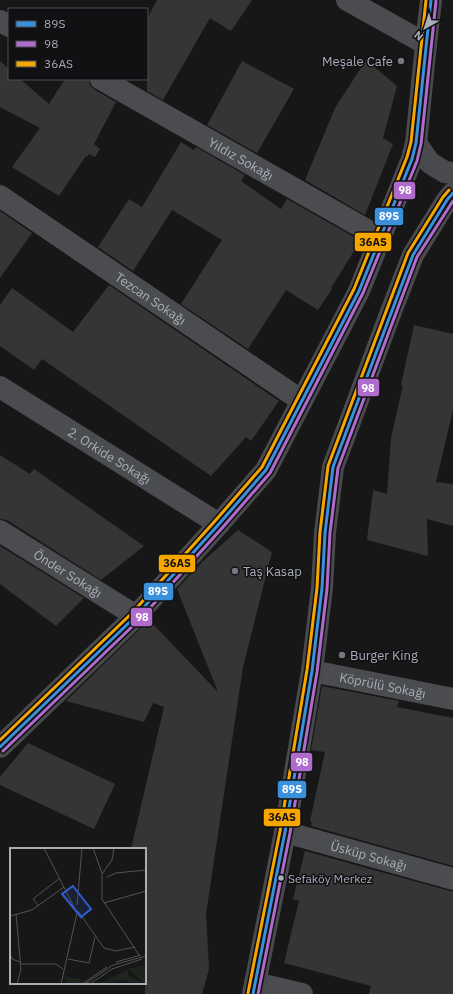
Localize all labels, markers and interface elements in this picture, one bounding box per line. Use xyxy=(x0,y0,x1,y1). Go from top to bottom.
legend xyxy=(8,8,148,80)
north arrow xyxy=(405,8,445,48)
text: 89S xyxy=(44,16,65,31)
text: N xyxy=(411,28,426,44)
text: 98 xyxy=(44,36,58,51)
place label: Meşale Cafe xyxy=(322,53,393,70)
text: 36AS xyxy=(44,56,73,71)
marker: Meşale Cafe xyxy=(396,56,406,66)
street label: Yıldız Sokağı xyxy=(205,133,277,184)
line badge: 98 xyxy=(393,181,416,200)
text: 98 xyxy=(398,183,412,197)
line badge: 89S xyxy=(374,207,404,226)
text: 89S xyxy=(379,209,399,223)
line badge: 36AS xyxy=(354,232,392,252)
text: 36AS xyxy=(359,235,387,249)
street label: Tezcan Sokağı xyxy=(112,268,189,328)
line badge: 98 xyxy=(357,378,380,397)
text: 98 xyxy=(361,381,375,395)
street label: 2. Orkide Sokağı xyxy=(65,423,154,488)
street label: Önder Sokağı xyxy=(30,546,105,601)
line badge: 36AS xyxy=(158,554,196,573)
text: 36AS xyxy=(163,556,191,570)
place label: Taş Kasap xyxy=(243,563,302,580)
marker: Taş Kasap xyxy=(230,566,240,576)
line badge: 89S xyxy=(143,582,174,601)
text: 89S xyxy=(148,584,168,598)
line badge: 98 xyxy=(130,607,153,627)
text: 98 xyxy=(135,610,149,624)
place label: Burger King xyxy=(350,647,418,664)
marker: Burger King xyxy=(337,650,347,660)
street label: Köprülü Sokağı xyxy=(338,668,427,702)
line badge: 98 xyxy=(290,752,313,772)
text: 98 xyxy=(295,755,309,769)
line badge: 89S xyxy=(277,780,307,799)
text: 89S xyxy=(282,782,302,796)
line badge: 36AS xyxy=(263,808,301,827)
text: 36AS xyxy=(268,810,296,824)
street label: Üsküp Sokağı xyxy=(329,837,409,874)
inset map xyxy=(10,848,146,984)
place label: Sefaköy Merkez xyxy=(288,871,373,886)
marker: Sefaköy Merkez xyxy=(276,873,286,883)

